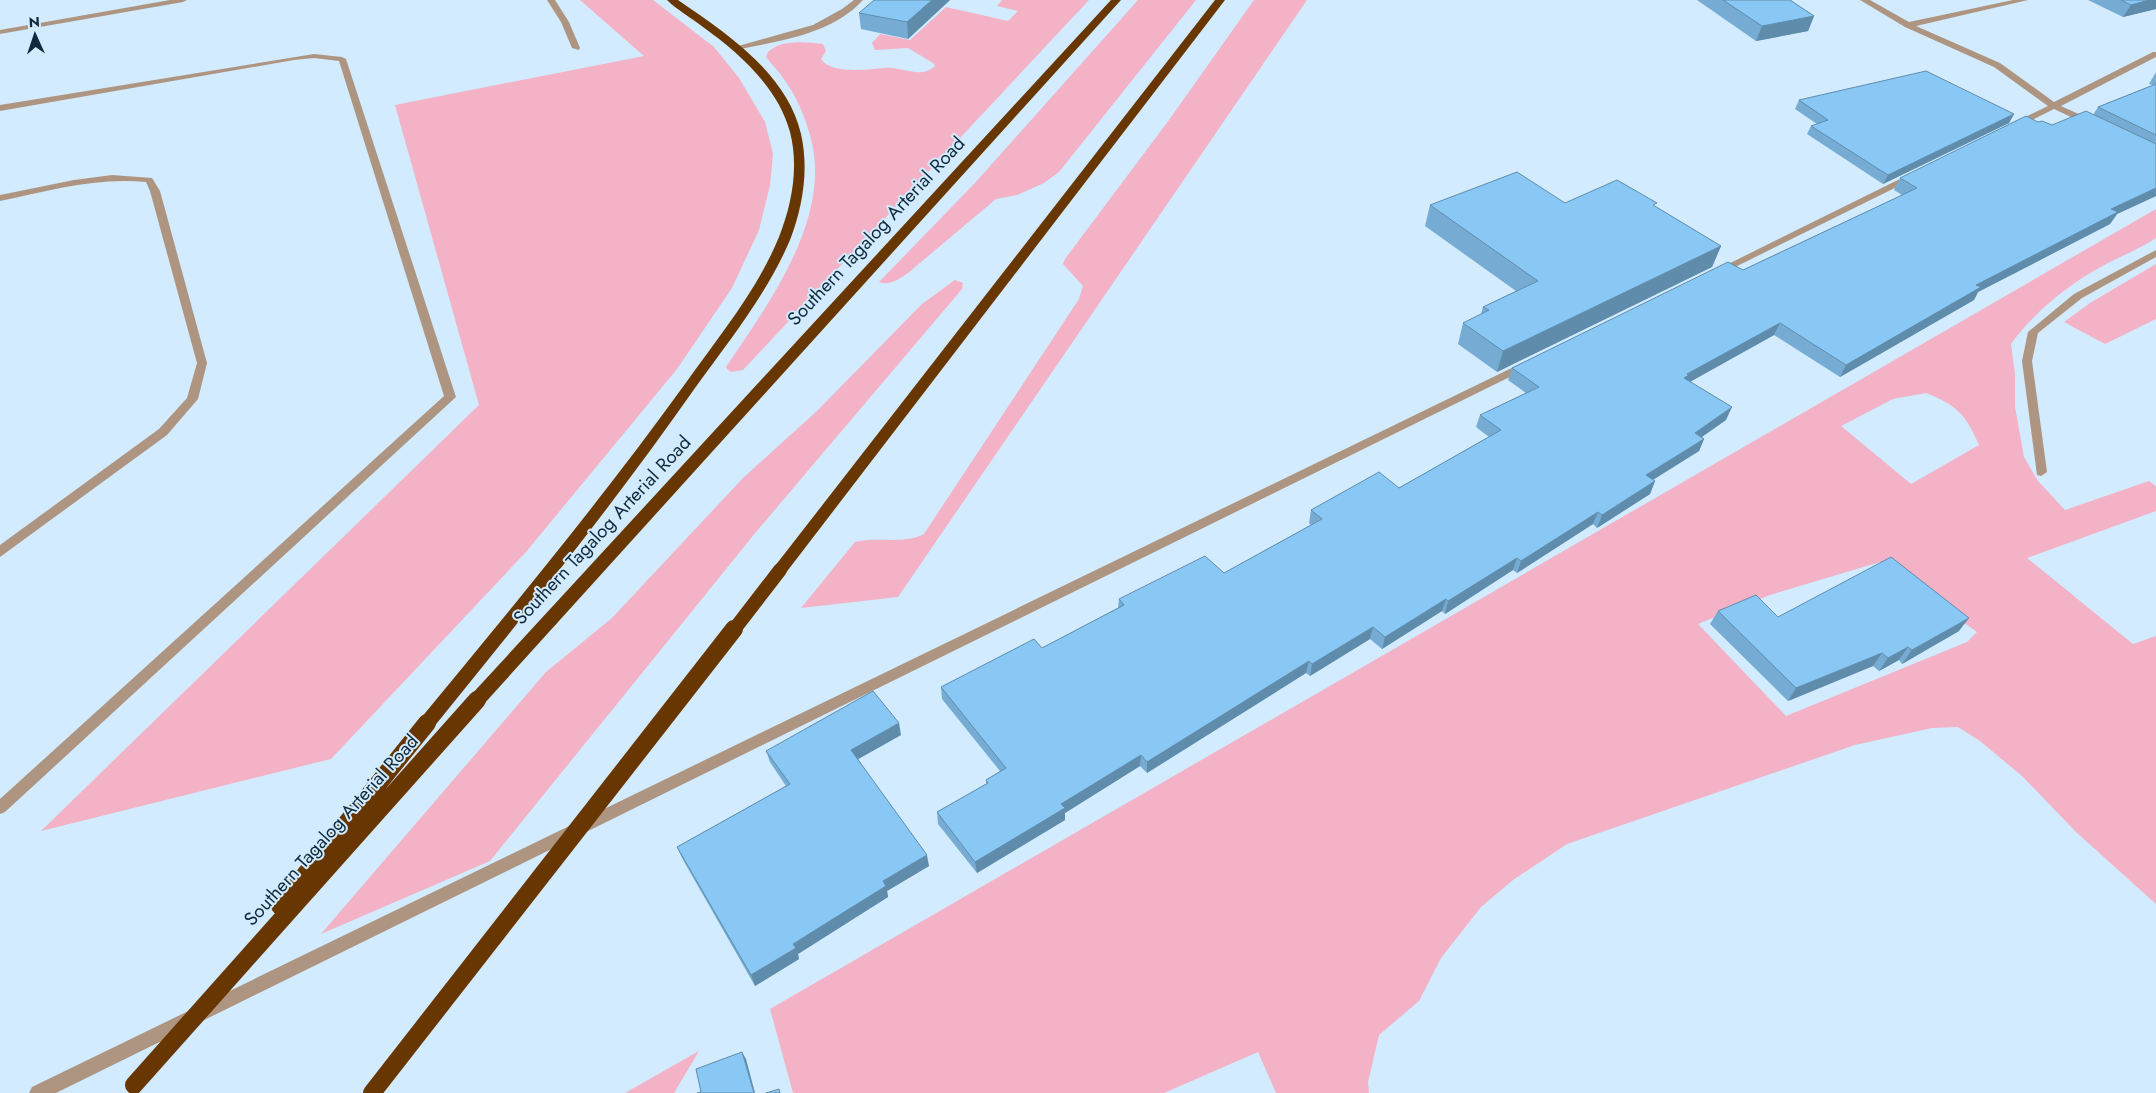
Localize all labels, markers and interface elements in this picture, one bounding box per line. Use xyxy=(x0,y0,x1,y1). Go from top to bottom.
north arrow xyxy=(10,10,60,60)
text: N xyxy=(28,12,40,32)
street label: Southern Tagalog Arterial Road xyxy=(781,130,971,332)
street label: Southern Tagalog Arterial Road xyxy=(507,429,697,631)
street label: Southern Tagalog Arterial Road xyxy=(237,728,425,932)

